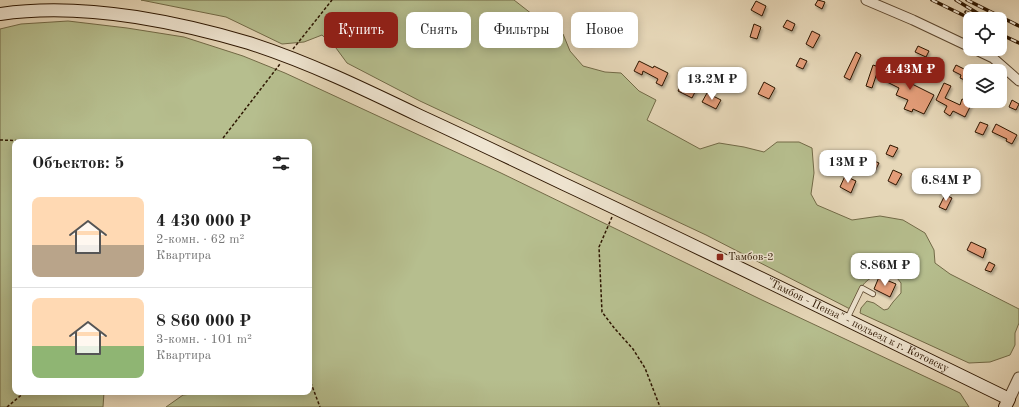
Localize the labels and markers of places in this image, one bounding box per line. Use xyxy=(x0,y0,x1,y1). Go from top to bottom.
pin: 4.43M ₽ xyxy=(873,57,947,91)
pin: 13.2M ₽ xyxy=(675,67,749,101)
pin: 13M ₽ xyxy=(820,150,876,184)
pin: 6.84M ₽ xyxy=(909,168,983,202)
marker: Тамбов-2 xyxy=(715,252,725,262)
place label: Тамбов-2 xyxy=(728,252,774,263)
pin: 8.86M ₽ xyxy=(848,253,922,287)

